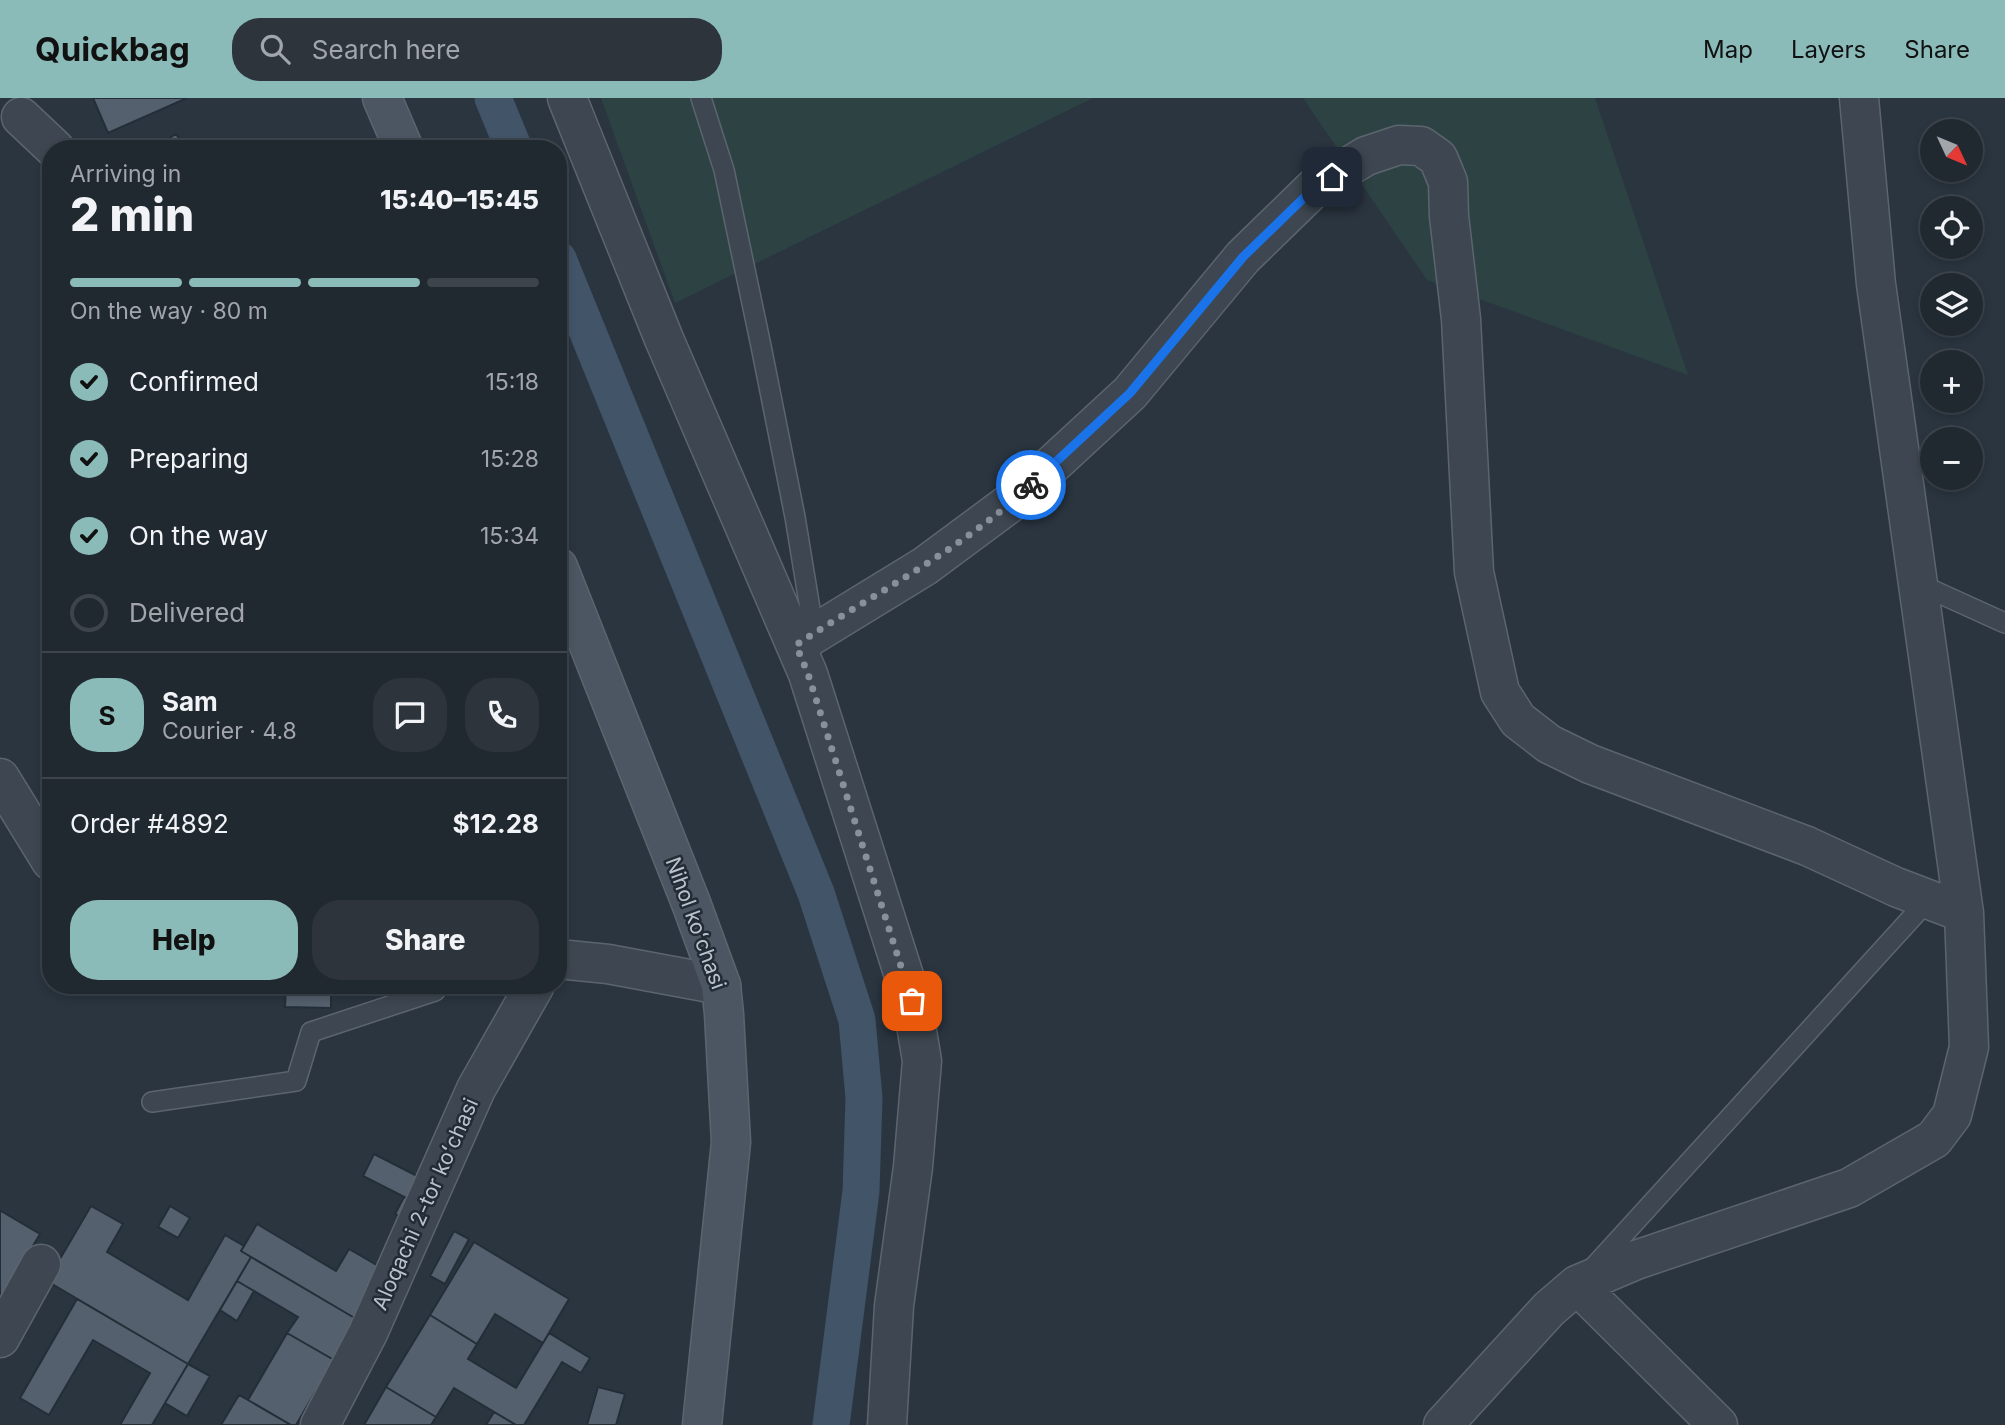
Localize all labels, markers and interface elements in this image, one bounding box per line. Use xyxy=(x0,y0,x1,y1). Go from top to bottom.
search box xyxy=(232,18,722,81)
text: Quickbag xyxy=(35,29,190,69)
icon: search xyxy=(256,30,294,68)
text: Search here xyxy=(312,34,460,65)
text: Map xyxy=(1703,35,1753,64)
text: Layers xyxy=(1791,35,1866,64)
text: Share xyxy=(1904,35,1970,64)
north arrow xyxy=(1920,119,1983,182)
map controls xyxy=(1920,119,1983,490)
pin xyxy=(1302,147,1362,207)
icon: home xyxy=(1313,158,1351,196)
text: Arriving in xyxy=(70,160,181,188)
text: 15:40–15:45 xyxy=(380,184,539,215)
text: 2 min xyxy=(70,186,194,242)
button: locate xyxy=(1920,196,1983,259)
button: layers xyxy=(1920,273,1983,336)
text: On the way · 80 m xyxy=(70,297,268,325)
button: + xyxy=(1920,350,1983,413)
icon: check xyxy=(70,363,108,401)
text: Confirmed xyxy=(129,366,259,397)
text: 15:18 xyxy=(485,368,539,396)
button: − xyxy=(1920,427,1983,490)
icon: check xyxy=(70,440,108,478)
text: Preparing xyxy=(129,443,249,474)
text: 15:28 xyxy=(481,445,539,473)
courier xyxy=(996,450,1066,520)
icon: bike xyxy=(1012,466,1050,504)
icon: check xyxy=(70,517,108,555)
text: On the way xyxy=(129,520,268,551)
text: 15:34 xyxy=(480,522,539,550)
text: Delivered xyxy=(129,597,245,628)
button: chat xyxy=(373,678,447,752)
button: phone xyxy=(465,678,539,752)
text: Sam xyxy=(162,686,218,717)
text: S xyxy=(98,700,116,731)
text: Courier · 4.8 xyxy=(162,717,297,745)
text: Order #4892 xyxy=(70,808,229,839)
text: $12.28 xyxy=(452,808,539,839)
street label: Nihol koʻchasi xyxy=(661,854,731,992)
button: Help xyxy=(70,900,298,980)
button: Share xyxy=(312,900,539,980)
pin xyxy=(882,971,942,1031)
icon: bag xyxy=(893,982,931,1020)
street label: Aloqachi 2-tor koʻchasi xyxy=(367,1094,483,1314)

